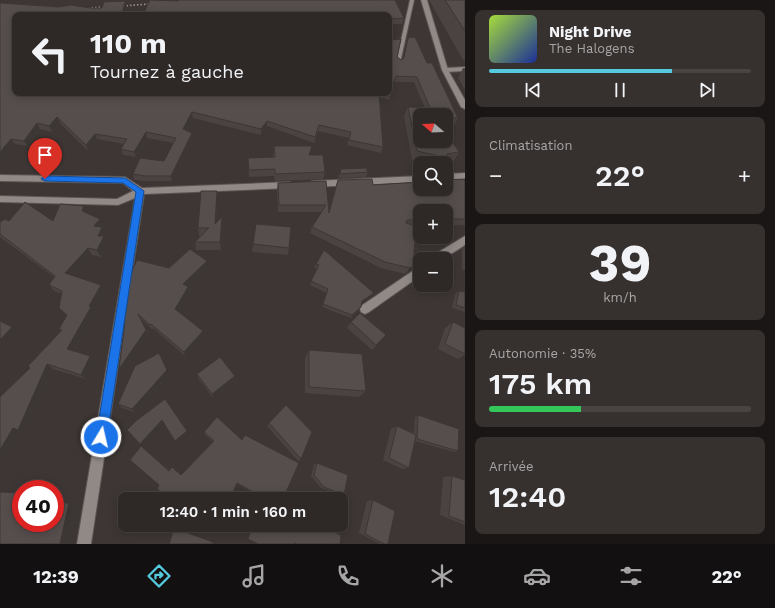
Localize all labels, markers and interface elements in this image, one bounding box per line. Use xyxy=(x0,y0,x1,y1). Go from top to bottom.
text: Night Drive xyxy=(549,23,632,41)
text: 110 m xyxy=(90,27,167,60)
icon: left xyxy=(24,28,76,80)
text: The Halogens xyxy=(549,41,635,56)
text: Tournez à gauche xyxy=(90,61,244,82)
icon: previous xyxy=(522,79,544,101)
icon: pause xyxy=(609,79,631,101)
icon: next xyxy=(696,79,718,101)
north arrow xyxy=(413,108,453,148)
map controls xyxy=(413,108,453,292)
pin xyxy=(28,138,62,179)
text: Climatisation xyxy=(489,138,572,153)
icon: arrive xyxy=(34,144,56,166)
button: search xyxy=(413,156,453,196)
text: 22° xyxy=(595,158,645,193)
text: − xyxy=(489,163,502,188)
text: + xyxy=(738,163,751,188)
button: + xyxy=(413,204,453,244)
text: 39 xyxy=(589,233,651,294)
button: − xyxy=(413,252,453,292)
text: km/h xyxy=(603,290,637,305)
text: Autonomie · 35% xyxy=(489,346,596,361)
text: 175 km xyxy=(489,366,592,401)
position arrow xyxy=(80,416,122,458)
text: Arrivée xyxy=(489,459,533,474)
text: 12:40 xyxy=(489,479,566,514)
speed limit sign: 40 xyxy=(12,480,64,532)
text: 12:40 · 1 min · 160 m xyxy=(160,503,306,521)
icon: directions xyxy=(145,562,173,590)
icon: music xyxy=(240,562,268,590)
icon: phone xyxy=(334,562,362,590)
icon: climate xyxy=(428,562,456,590)
icon: car xyxy=(523,562,551,590)
icon: filters xyxy=(617,562,645,590)
text: 12:39 xyxy=(33,566,79,587)
text: 22° xyxy=(711,566,742,587)

